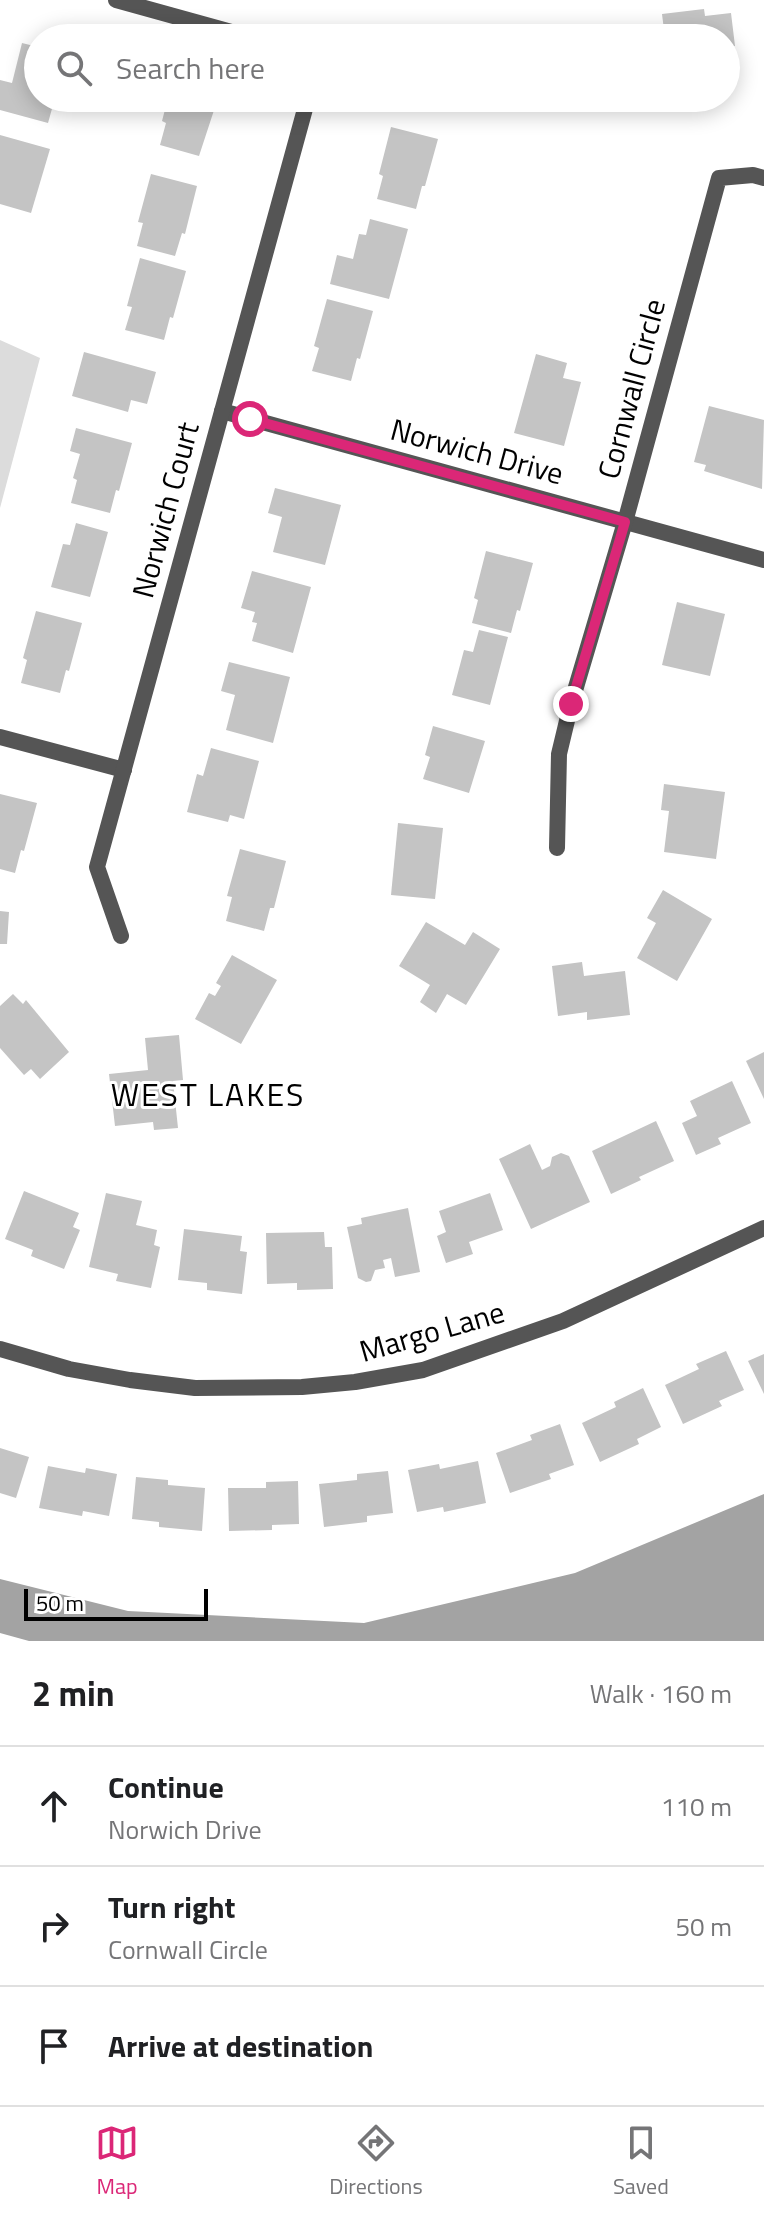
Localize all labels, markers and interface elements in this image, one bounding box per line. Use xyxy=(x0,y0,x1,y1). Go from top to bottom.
search box xyxy=(24,24,740,112)
text: Search here xyxy=(116,45,265,91)
icon: search xyxy=(52,46,96,90)
street label: Cornwall Circle xyxy=(585,294,677,484)
route start xyxy=(232,401,268,437)
street label: Norwich Drive xyxy=(386,406,569,496)
street label: Norwich Court xyxy=(119,416,211,603)
route end xyxy=(553,686,589,722)
district label: WEST LAKES xyxy=(111,1070,305,1118)
street label: Margo Lane xyxy=(354,1288,510,1374)
scale bar xyxy=(24,1585,208,1621)
text: 50 m xyxy=(36,1586,84,1620)
text: 2 min xyxy=(32,1667,115,1719)
text: Walk · 160 m xyxy=(590,1674,732,1713)
text: Continue xyxy=(108,1764,224,1810)
icon: ahead xyxy=(32,1784,76,1828)
text: 110 m xyxy=(661,1787,732,1826)
text: Norwich Drive xyxy=(108,1810,262,1849)
text: Turn right xyxy=(108,1884,236,1930)
icon: right xyxy=(32,1904,76,1948)
text: 50 m xyxy=(675,1907,732,1946)
text: Cornwall Circle xyxy=(108,1930,268,1969)
text: Arrive at destination xyxy=(108,2023,373,2069)
icon: arrive xyxy=(32,2024,76,2068)
tab: Map xyxy=(95,2121,139,2203)
tab: Directions xyxy=(329,2121,423,2203)
tab: Saved xyxy=(613,2121,669,2203)

